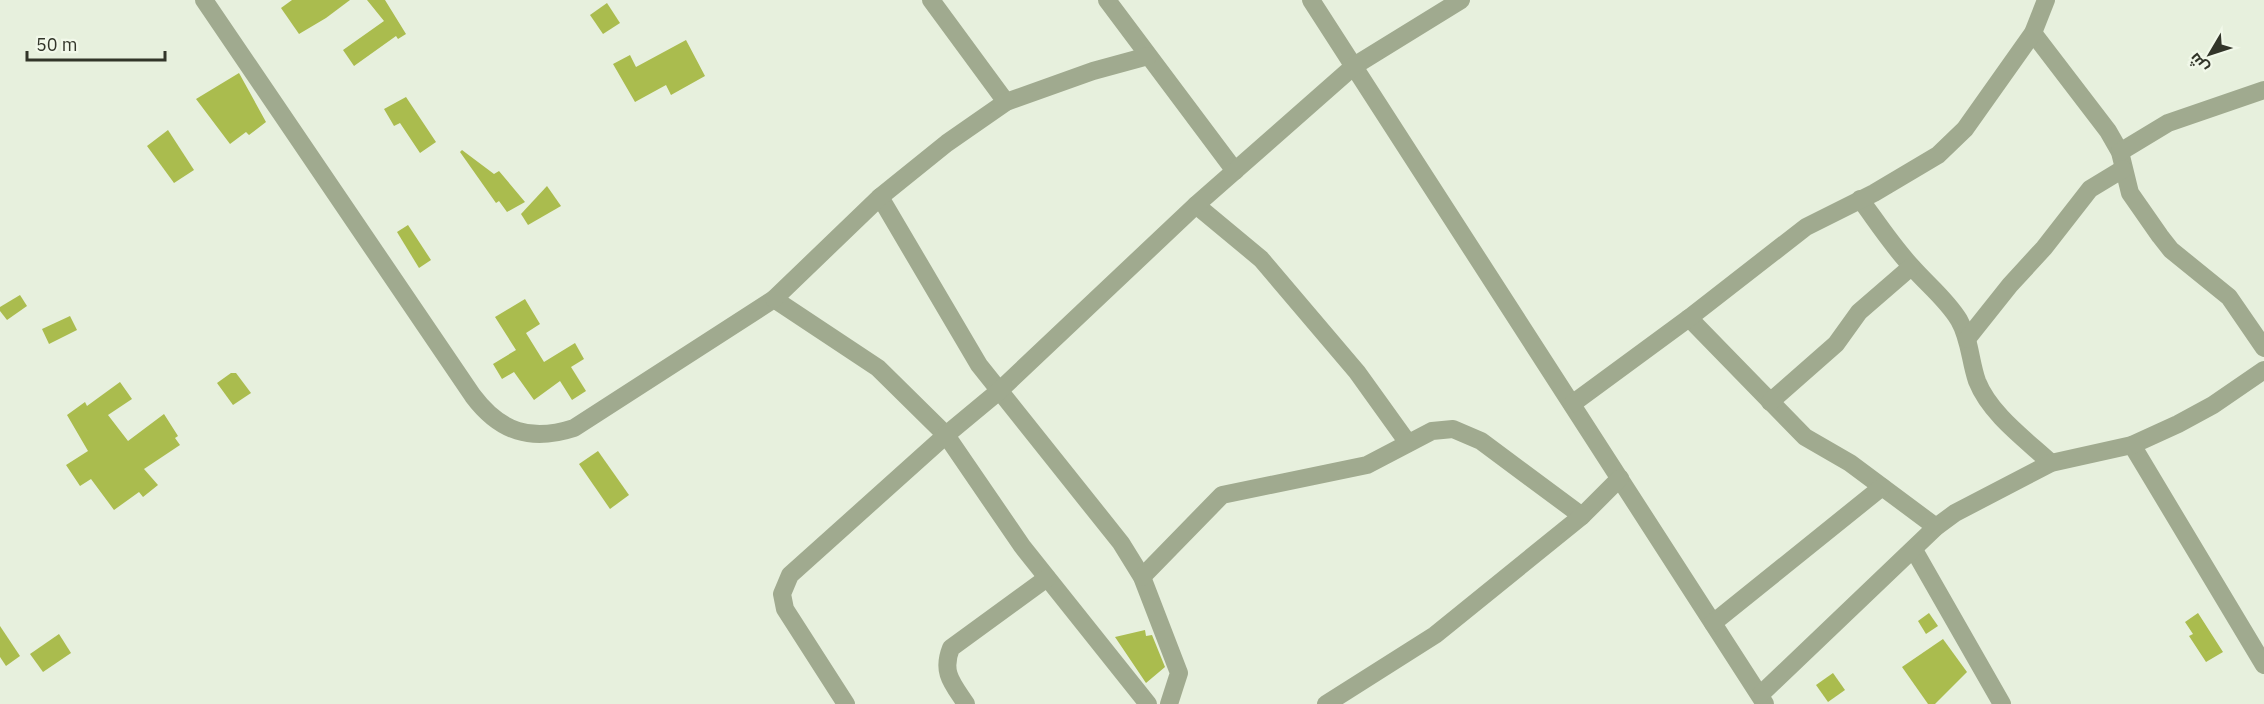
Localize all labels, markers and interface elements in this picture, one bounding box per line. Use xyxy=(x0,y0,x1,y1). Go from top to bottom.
scale bar xyxy=(27,24,165,62)
north arrow xyxy=(2180,24,2240,84)
text: 50 m xyxy=(36,33,78,56)
text: ش xyxy=(2184,49,2213,78)

